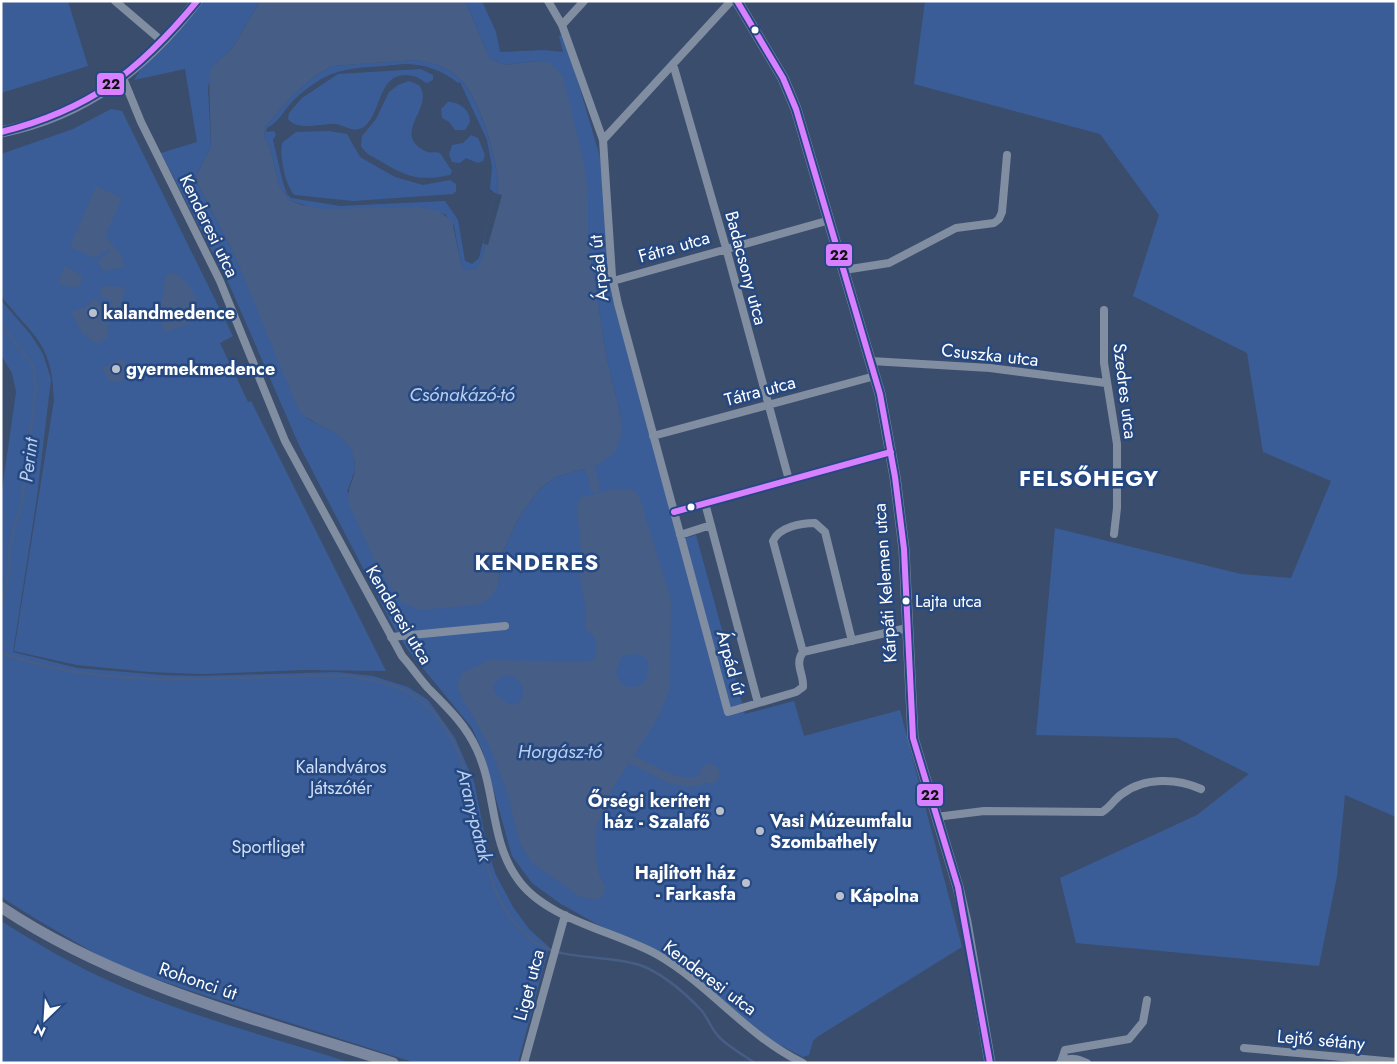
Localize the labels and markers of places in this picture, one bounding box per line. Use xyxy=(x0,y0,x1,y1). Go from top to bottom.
unlabelled marker xyxy=(750,25,760,35)
place label: kalandmedence xyxy=(103,300,235,326)
marker: kalandmedence xyxy=(87,307,99,319)
place label: gyermekmedence xyxy=(126,356,275,382)
marker: gyermekmedence xyxy=(110,363,122,375)
unlabelled marker xyxy=(686,502,696,512)
place label: Lajta utca xyxy=(915,589,982,613)
marker: Lajta utca xyxy=(901,596,911,606)
place label: Őrségi kerített ház - Szalafő xyxy=(588,788,710,835)
marker: Őrségi kerített ház - Szalafő xyxy=(714,805,726,817)
place label: Vasi Múzeumfalu Szombathely xyxy=(769,808,912,855)
marker: Vasi Múzeumfalu Szombathely xyxy=(754,825,766,837)
place label: Hajlított ház - Farkasfa xyxy=(635,860,737,907)
marker: Hajlított ház - Farkasfa xyxy=(740,877,752,889)
place label: Kápolna xyxy=(850,883,919,909)
marker: Kápolna xyxy=(834,890,846,902)

